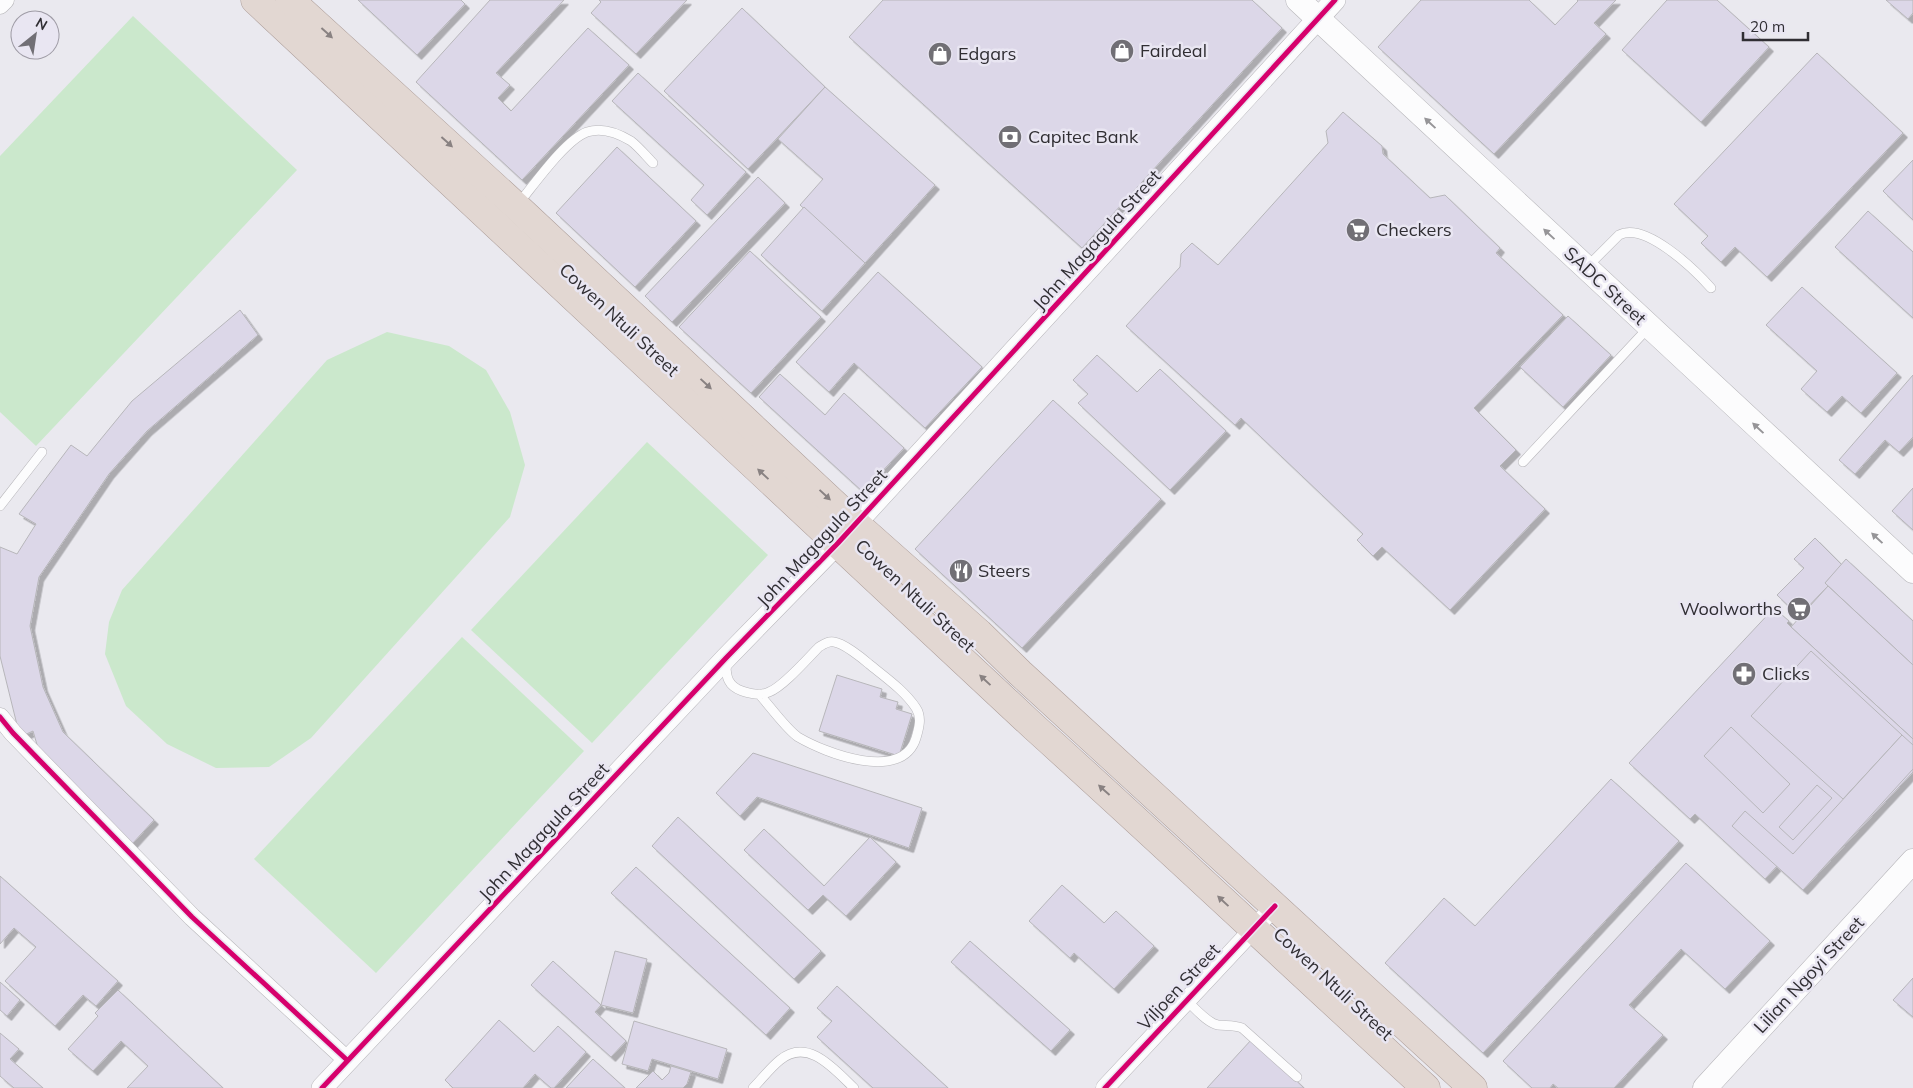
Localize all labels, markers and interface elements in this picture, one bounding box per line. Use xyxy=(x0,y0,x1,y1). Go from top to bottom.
north arrow xyxy=(10,10,60,60)
scale bar xyxy=(1743,10,1808,42)
text: N xyxy=(32,13,51,34)
text: 20 m xyxy=(1750,17,1785,36)
one-way arrow xyxy=(320,27,332,39)
shop icon: Fairdeal xyxy=(1109,38,1135,64)
place label: Fairdeal xyxy=(1140,39,1207,62)
shop icon: Edgars xyxy=(927,41,953,67)
place label: Edgars xyxy=(958,42,1016,65)
one-way arrow xyxy=(1424,117,1436,129)
bank icon: Capitec Bank xyxy=(997,124,1023,150)
place label: Capitec Bank xyxy=(1028,125,1139,148)
one-way arrow xyxy=(440,136,452,148)
street label: John Magagula Street xyxy=(1028,165,1166,315)
supermarket icon: Checkers xyxy=(1345,217,1371,243)
place label: Checkers xyxy=(1376,218,1452,241)
one-way arrow xyxy=(1543,228,1555,240)
street label: SADC Street xyxy=(1559,242,1651,330)
street label: Cowen Ntuli Street xyxy=(555,258,684,381)
one-way arrow xyxy=(700,378,712,390)
one-way arrow xyxy=(1752,422,1764,434)
street label: John Magagula Street xyxy=(752,464,892,612)
one-way arrow xyxy=(758,468,770,480)
one-way arrow xyxy=(819,489,831,501)
one-way arrow xyxy=(1872,532,1884,544)
street label: Cowen Ntuli Street xyxy=(851,534,980,657)
restaurant icon: Steers xyxy=(948,558,974,584)
place label: Steers xyxy=(978,559,1030,582)
supermarket icon: Woolworths xyxy=(1786,596,1812,622)
place label: Woolworths xyxy=(1680,597,1782,620)
pharmacy icon: Clicks xyxy=(1731,661,1757,687)
place label: Clicks xyxy=(1762,662,1810,685)
one-way arrow xyxy=(979,674,991,686)
street label: John Magagula Street xyxy=(474,758,614,906)
one-way arrow xyxy=(1099,784,1111,796)
one-way arrow xyxy=(1218,895,1230,907)
street label: Lilian Ngoyi Street xyxy=(1749,911,1869,1038)
street label: Cowen Ntuli Street xyxy=(1269,922,1398,1045)
street label: Viljoen Street xyxy=(1133,938,1225,1035)

